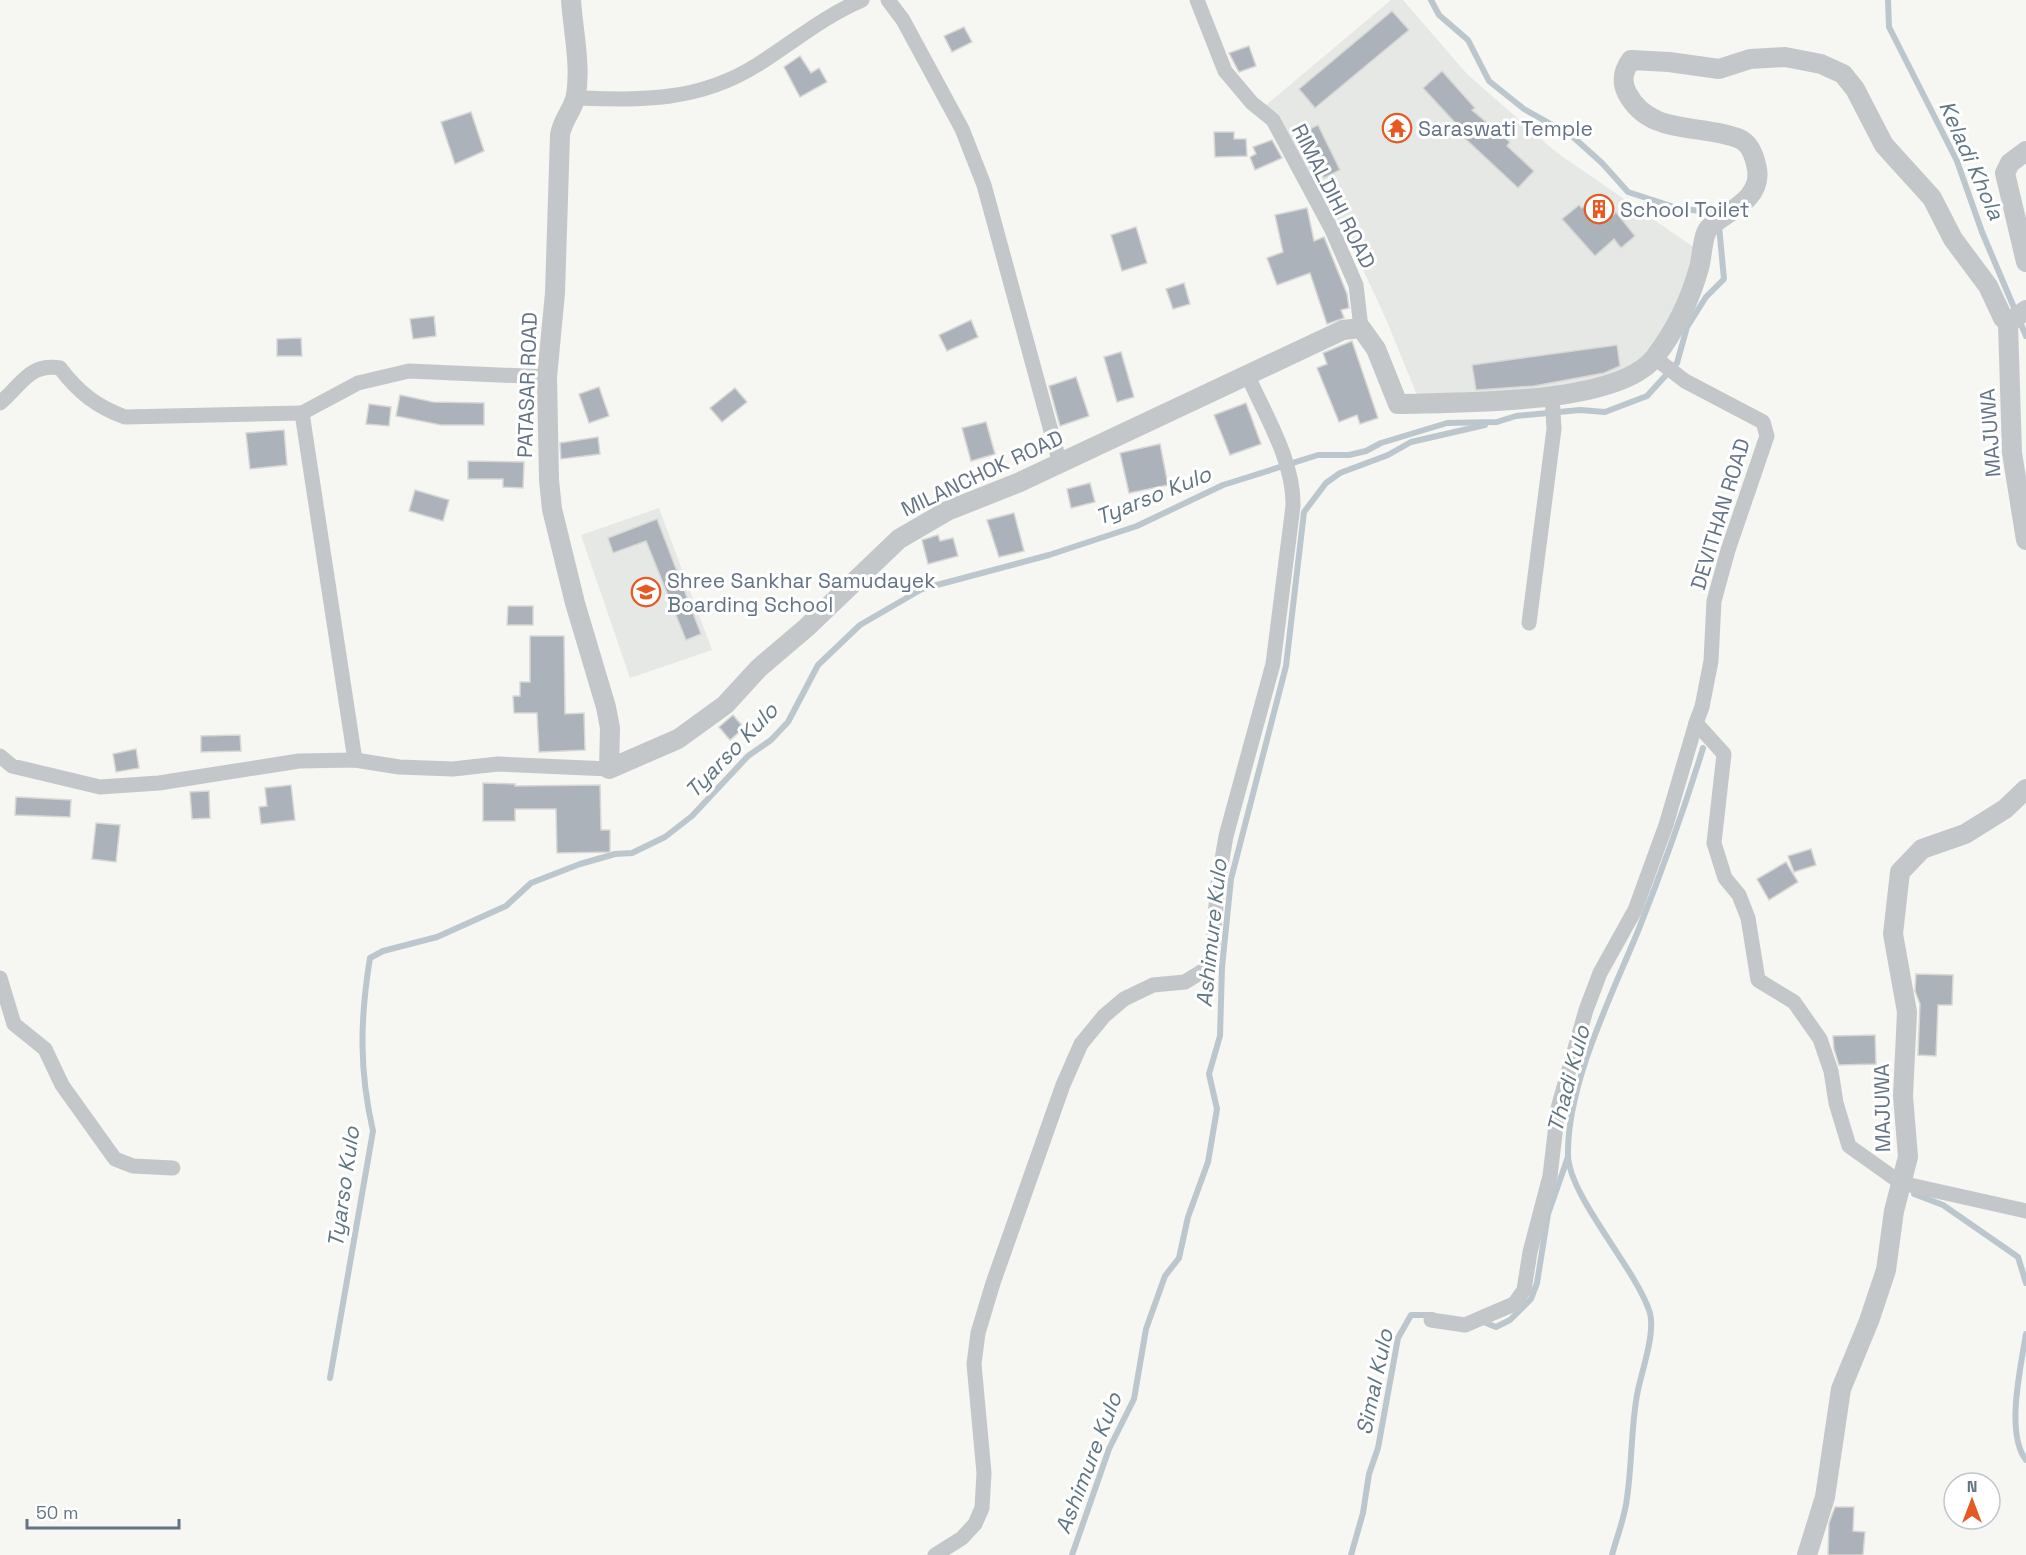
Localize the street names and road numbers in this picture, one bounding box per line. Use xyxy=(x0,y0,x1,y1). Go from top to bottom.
street label: RIMALDIHI ROAD xyxy=(1286,119,1382,273)
street label: PATASAR ROAD xyxy=(511,312,543,458)
street label: MAJUWA xyxy=(1973,388,2007,478)
street label: MILANCHOK ROAD xyxy=(897,424,1067,522)
street label: DEVITHAN ROAD xyxy=(1684,435,1756,593)
street label: MAJUWA xyxy=(1868,1063,1896,1153)

